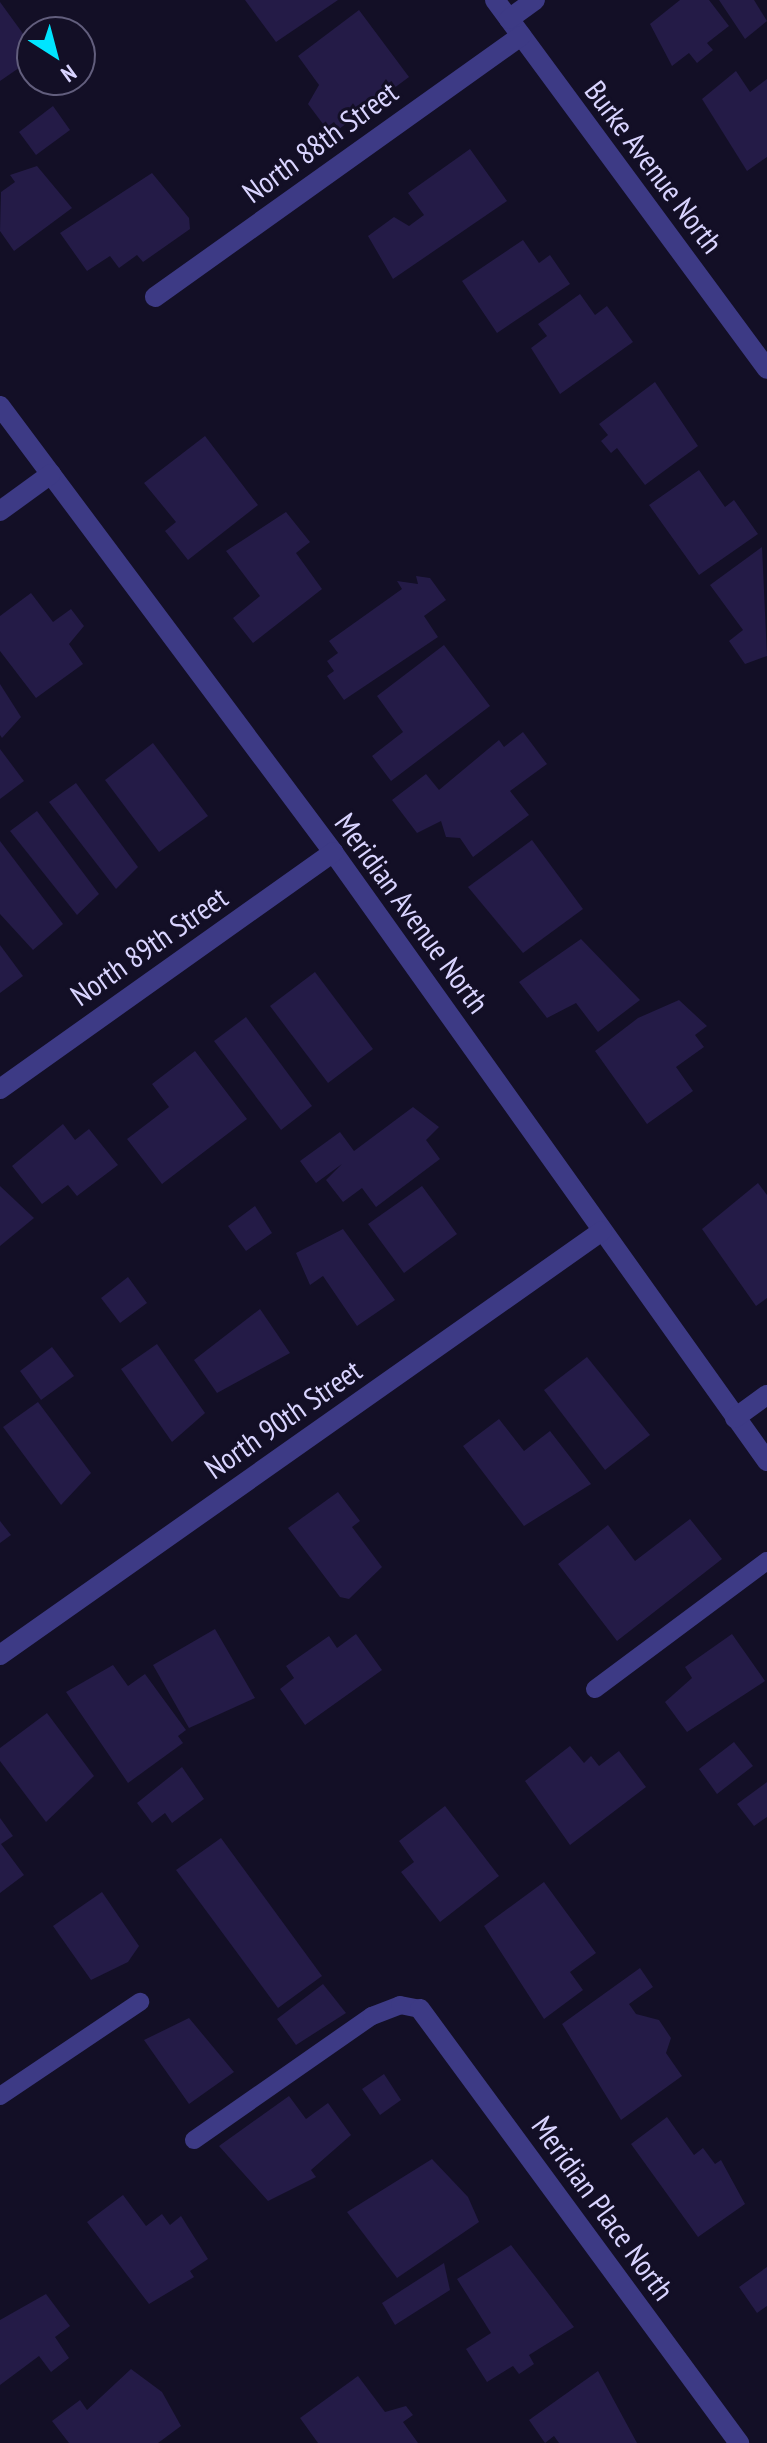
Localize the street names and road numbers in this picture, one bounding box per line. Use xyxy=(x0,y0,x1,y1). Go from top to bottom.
street label: Burke Avenue North xyxy=(577,73,731,261)
street label: North 88th Street xyxy=(235,74,405,210)
street label: Meridian Avenue North xyxy=(327,806,497,1020)
street label: North 89th Street xyxy=(64,879,234,1013)
street label: North 90th Street xyxy=(198,1352,368,1486)
street label: Meridian Place North xyxy=(524,2109,682,2307)

